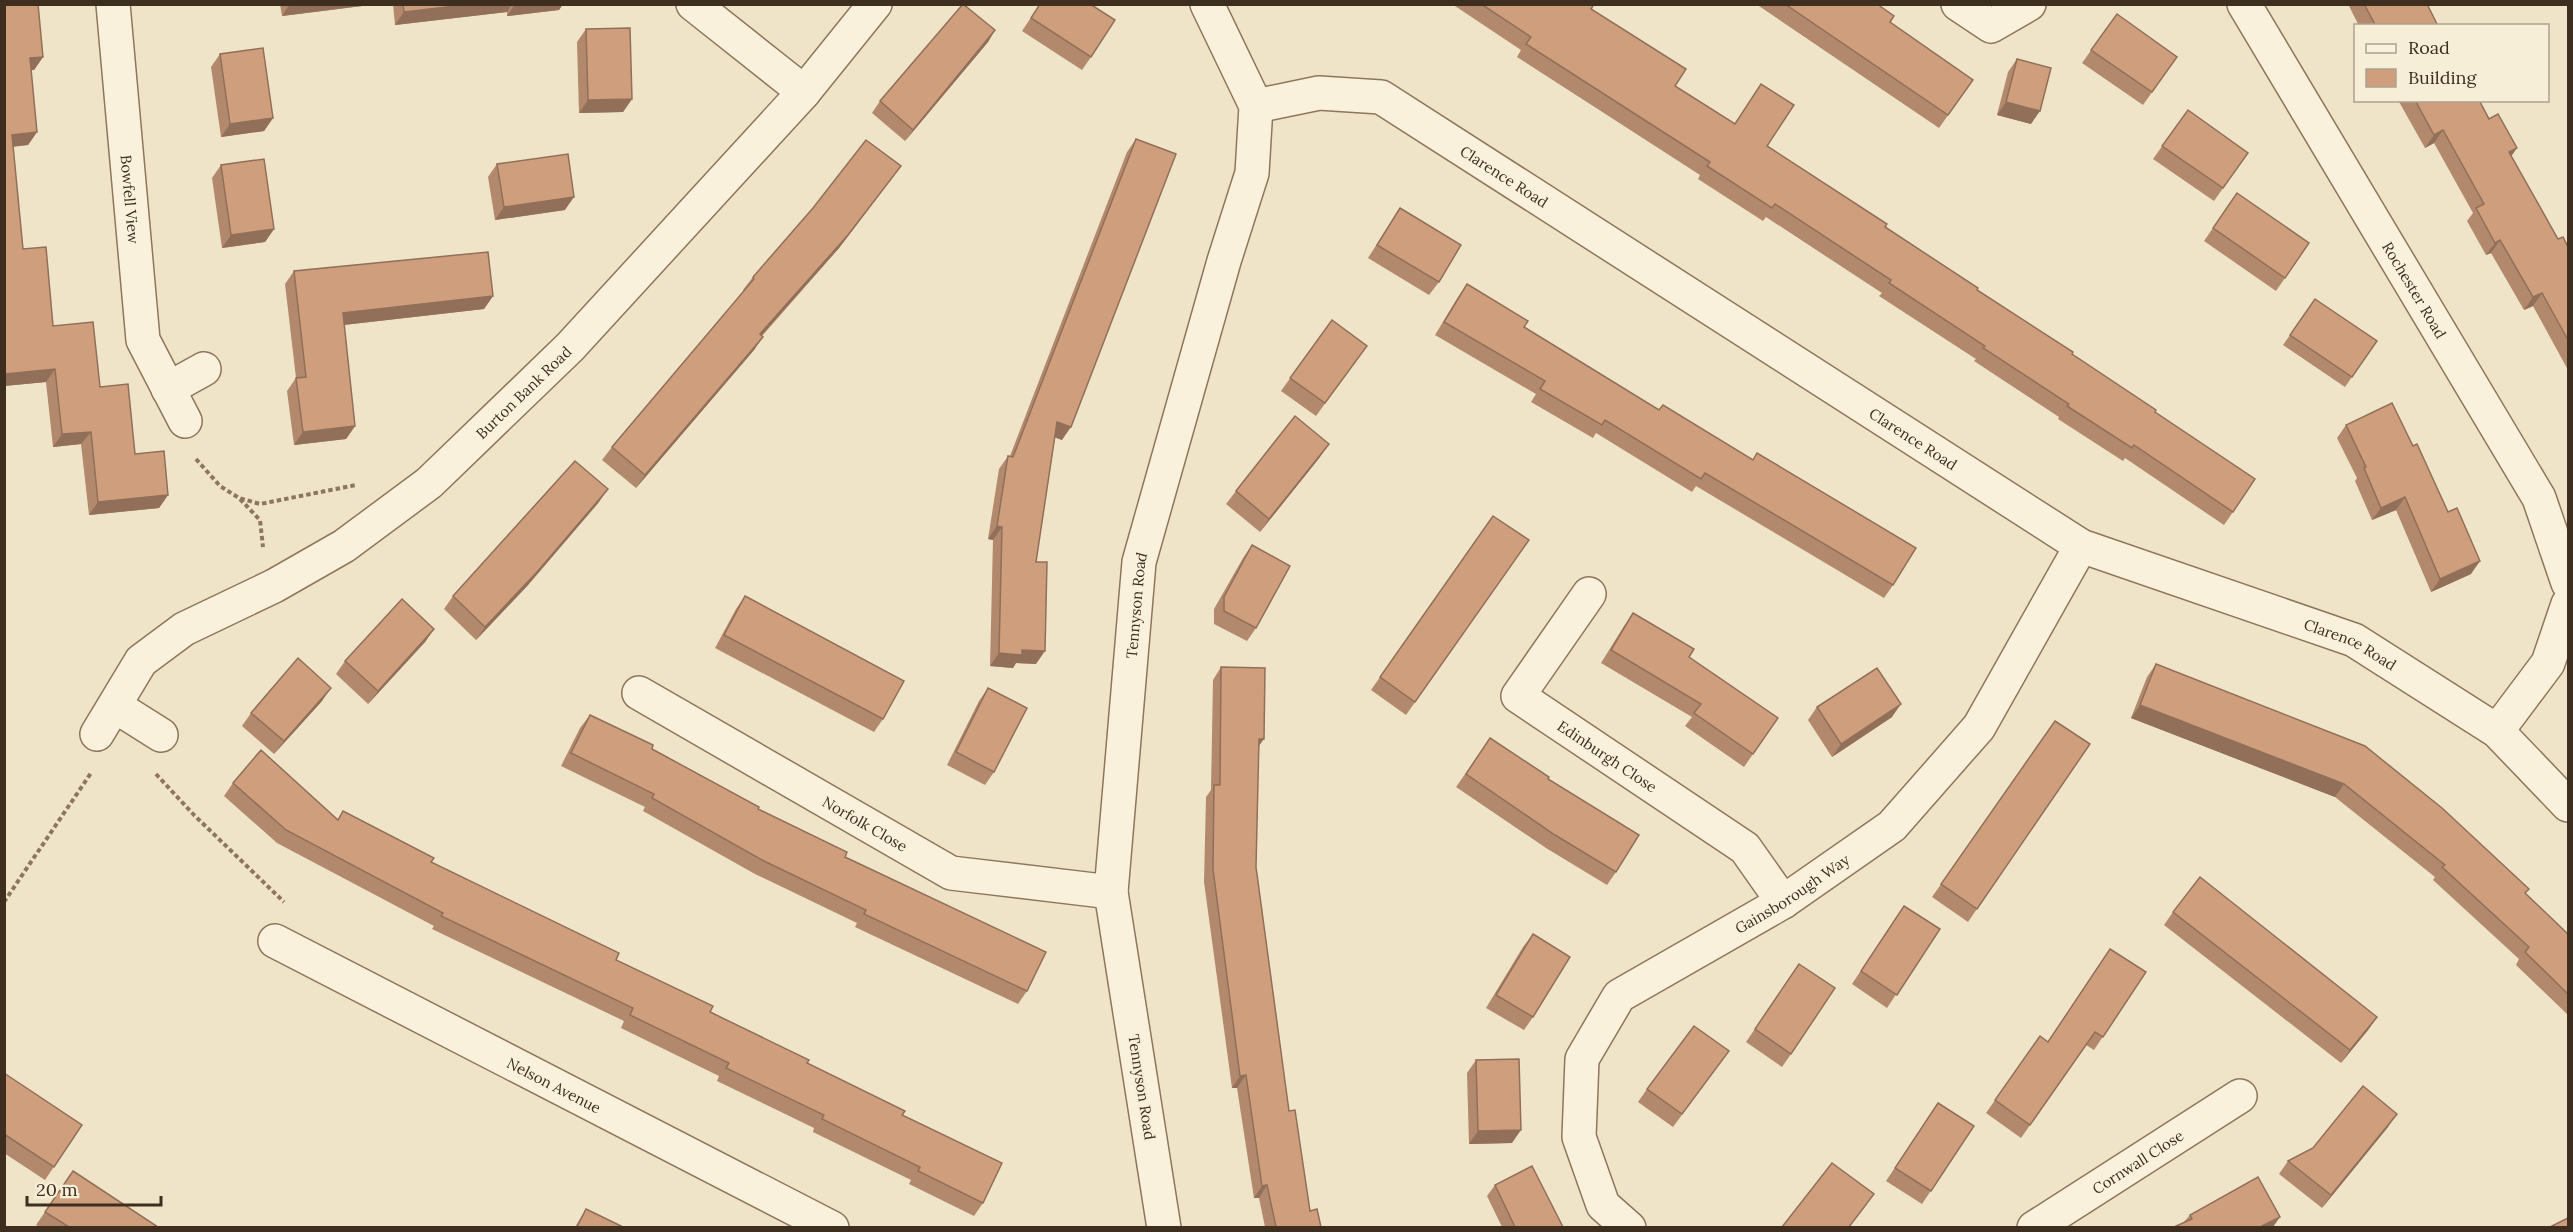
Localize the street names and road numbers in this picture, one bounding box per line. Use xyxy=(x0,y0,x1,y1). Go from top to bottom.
street label: Clarence Road xyxy=(1457,141,1552,211)
street label: Bowfell View xyxy=(117,154,144,244)
street label: Rochester Road xyxy=(2379,238,2451,342)
street label: Burton Bank Road xyxy=(472,342,575,442)
street label: Clarence Road xyxy=(1866,403,1961,474)
street label: Tennyson Road xyxy=(1121,550,1151,659)
street label: Clarence Road xyxy=(2302,614,2400,674)
street label: Edinburgh Close xyxy=(1554,716,1661,796)
street label: Norfolk Close xyxy=(819,791,911,855)
street label: Gainsborough Way xyxy=(1731,849,1853,937)
street label: Tennyson Road xyxy=(1124,1033,1160,1141)
street label: Nelson Avenue xyxy=(504,1053,604,1117)
street label: Cornwall Close xyxy=(2088,1125,2187,1198)

